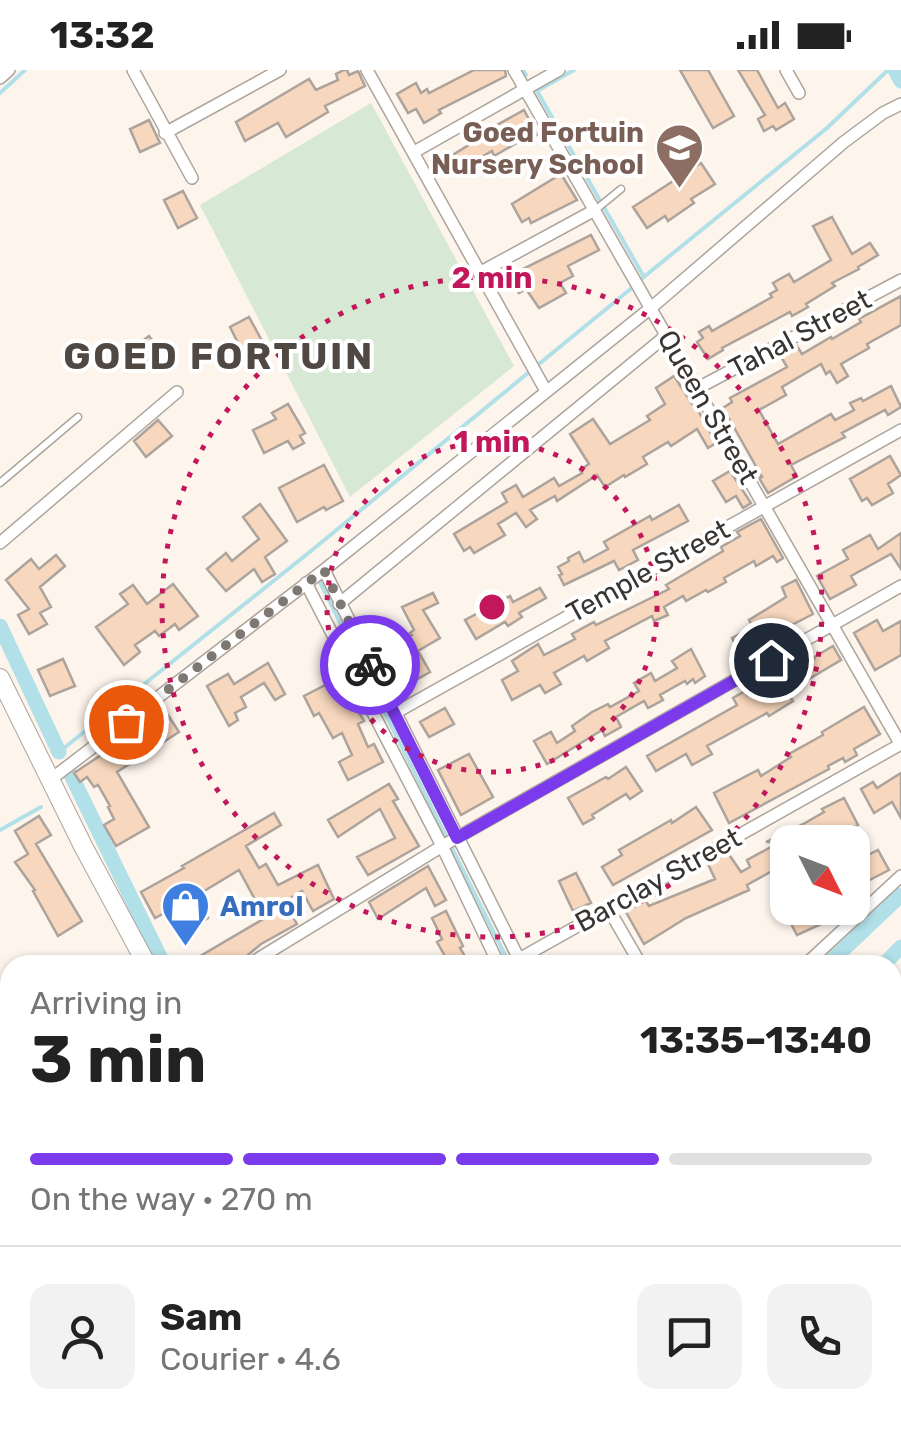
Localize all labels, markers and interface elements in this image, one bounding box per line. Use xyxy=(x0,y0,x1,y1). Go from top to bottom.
text: 13:32 xyxy=(50,12,155,58)
place label: Goed Fortuin Nursery School xyxy=(431,116,644,181)
school or university icon: Goed Fortuin Nursery School xyxy=(653,122,705,190)
text: 2 min xyxy=(451,260,533,296)
street label: Tahal Street xyxy=(723,283,877,385)
street label: Queen Street xyxy=(651,324,765,490)
district label: GOED FORTUIN xyxy=(63,333,375,379)
text: 1 min xyxy=(454,424,530,460)
street label: Temple Street xyxy=(561,513,735,629)
centre of rings xyxy=(474,589,510,625)
courier xyxy=(320,615,420,715)
pin xyxy=(729,618,814,703)
icon: home xyxy=(744,633,799,688)
icon: bike xyxy=(343,638,398,693)
pin xyxy=(84,680,169,765)
icon: bag xyxy=(99,695,154,750)
street label: Barclay Street xyxy=(569,821,747,939)
north arrow xyxy=(770,825,870,925)
map controls xyxy=(770,825,870,925)
shop icon: Amrol xyxy=(159,880,211,948)
place label: Amrol xyxy=(220,890,303,923)
text: Arriving in xyxy=(30,984,182,1022)
text: 13:35–13:40 xyxy=(640,1017,872,1063)
text: 3 min xyxy=(30,1021,207,1098)
text: On the way · 270 m xyxy=(30,1180,313,1218)
button: person xyxy=(30,1284,135,1389)
button: chat xyxy=(637,1284,742,1389)
button: phone xyxy=(767,1284,872,1389)
text: Sam xyxy=(160,1294,242,1340)
text: Courier · 4.6 xyxy=(160,1340,341,1378)

